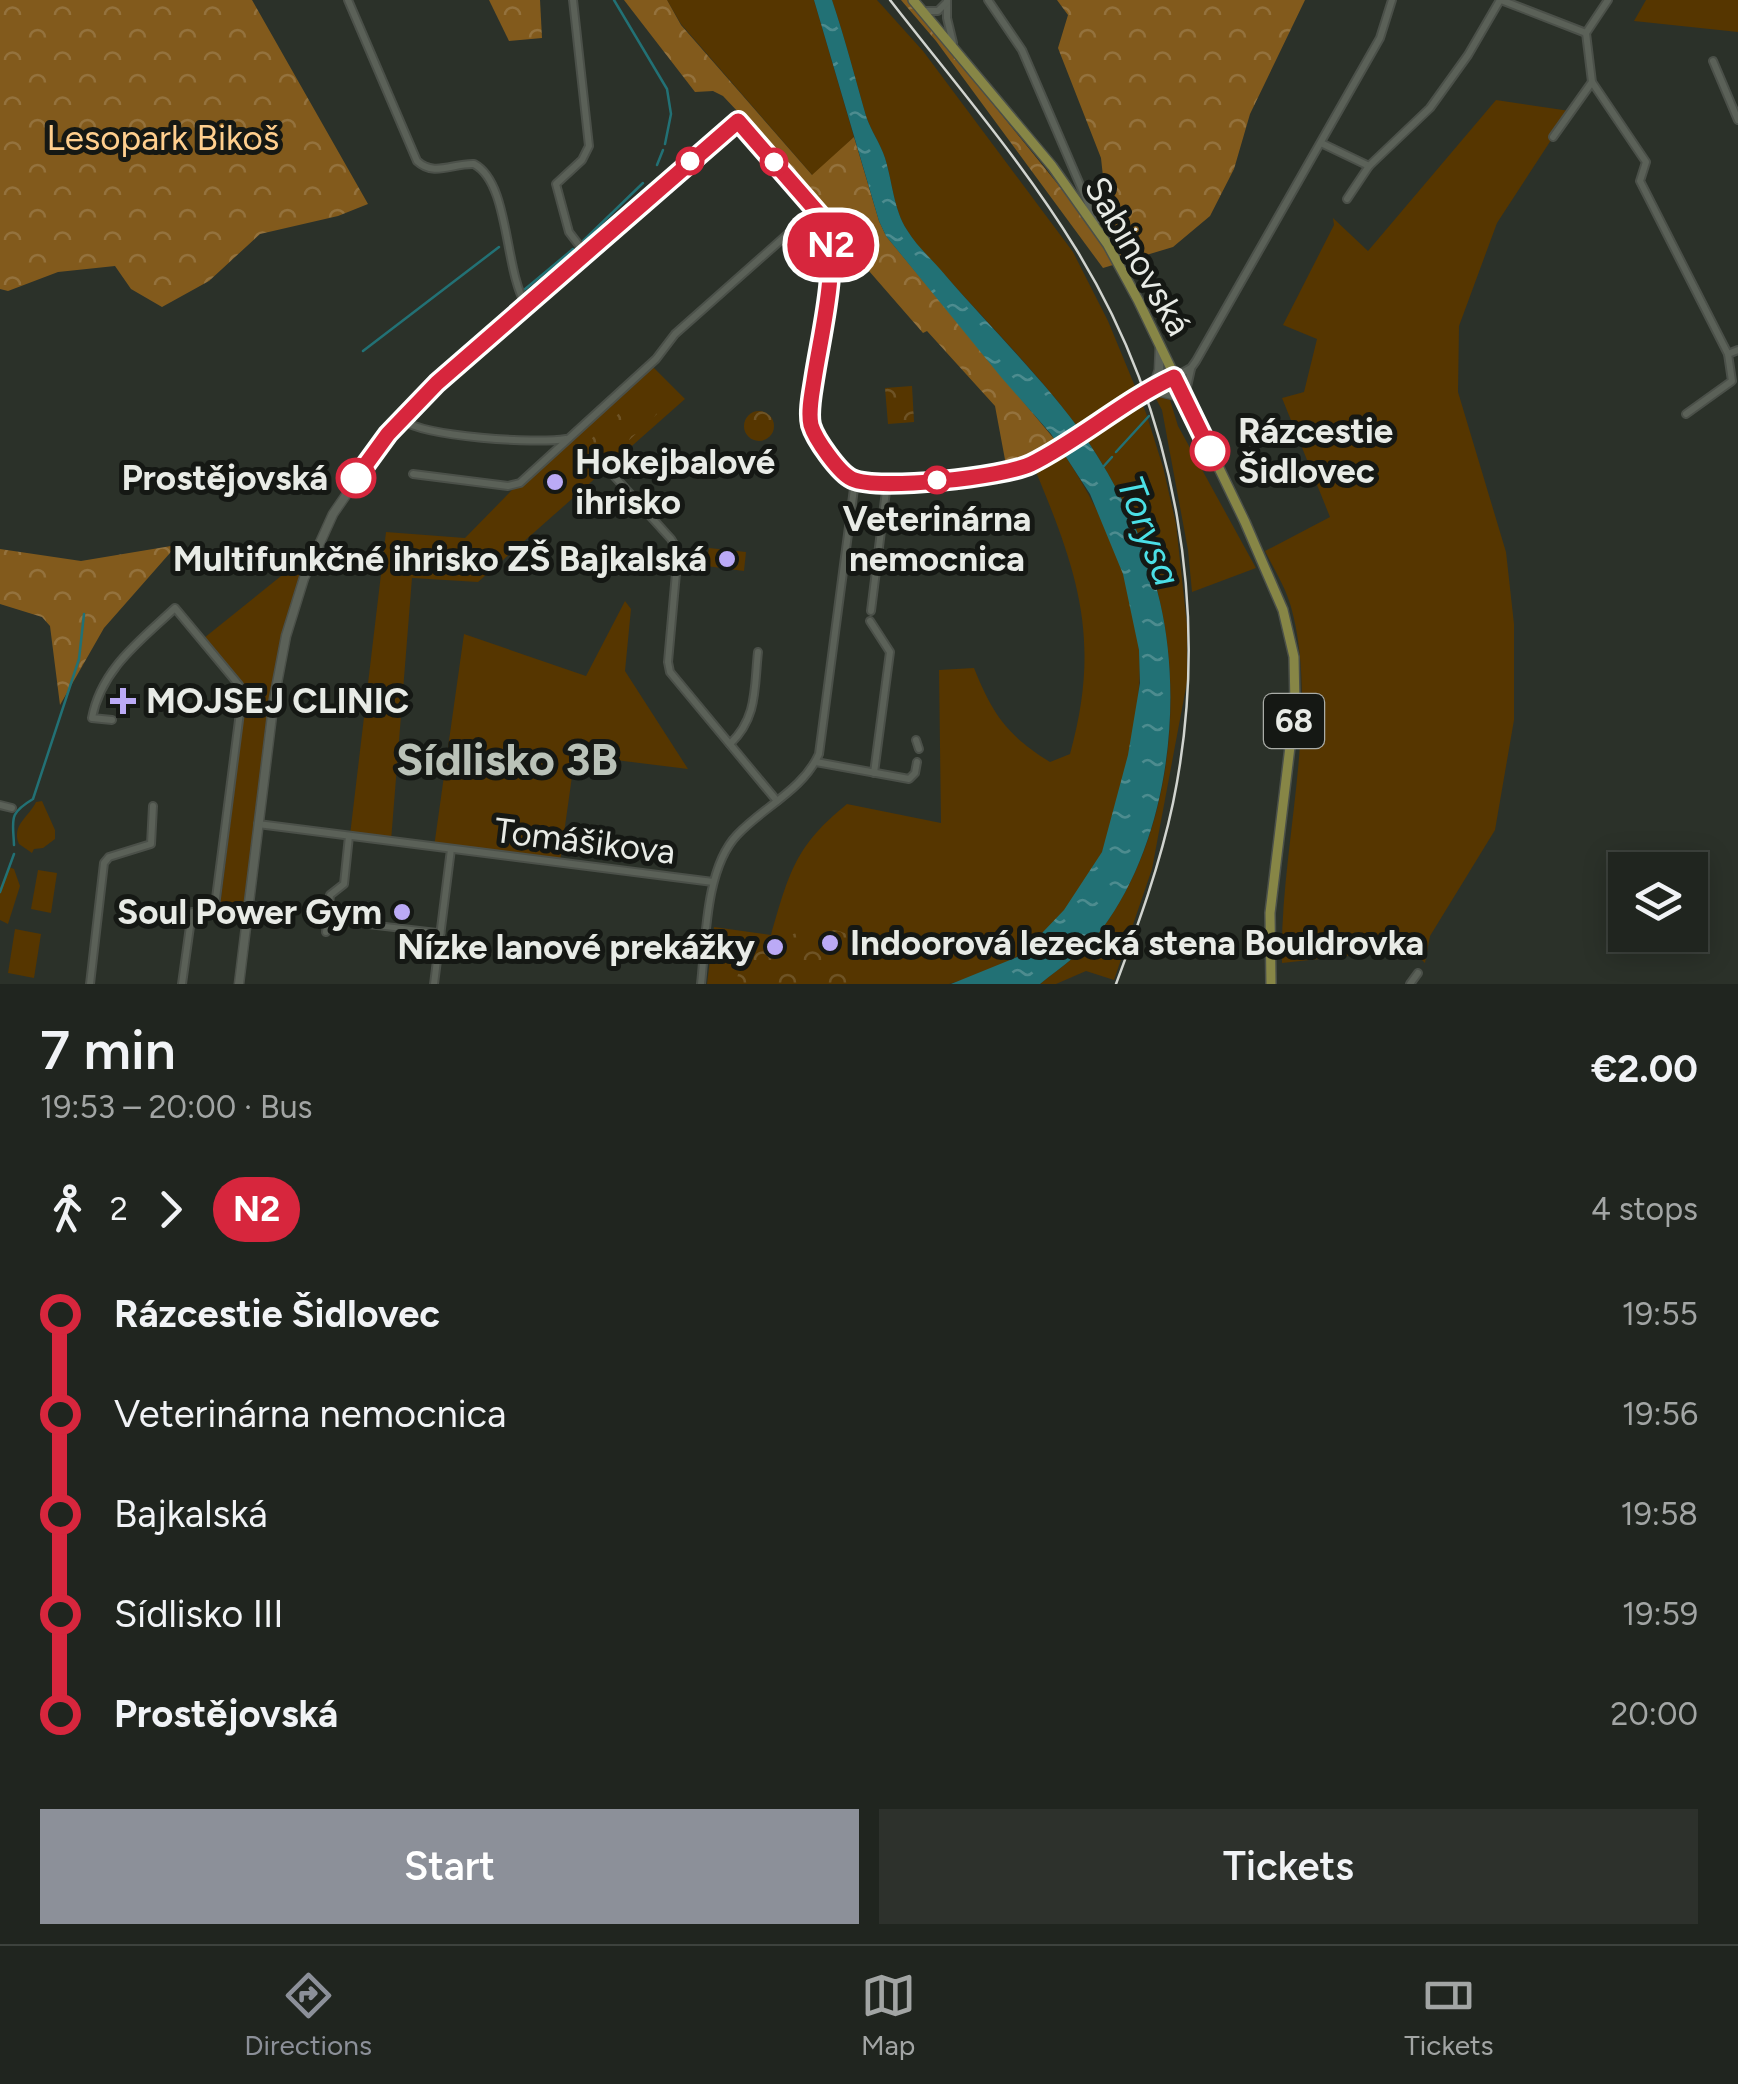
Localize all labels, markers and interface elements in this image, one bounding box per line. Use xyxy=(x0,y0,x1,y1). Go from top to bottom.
park label: Lesopark Bikoš xyxy=(47,117,279,159)
unlabelled marker xyxy=(677,148,703,174)
unlabelled marker xyxy=(761,149,787,175)
street label: Sabinovská xyxy=(1076,169,1200,343)
line badge: N2 xyxy=(786,212,876,278)
text: N2 xyxy=(807,224,855,266)
place label: Rázcestie Šidlovec xyxy=(1238,410,1393,492)
marker: Rázcestie Šidlovec xyxy=(1191,432,1229,470)
place label: Hokejbalové ihrisko xyxy=(575,441,775,523)
place label: Prostějovská xyxy=(122,457,328,499)
marker: Prostějovská xyxy=(337,459,375,497)
marker: Veterinárna nemocnica xyxy=(924,467,950,493)
water label: Torysa xyxy=(1107,470,1191,592)
marker: Hokejbalové ihrisko xyxy=(544,471,566,493)
place label: Veterinárna nemocnica xyxy=(842,498,1032,580)
place label: Multifunkčné ihrisko ZŠ Bajkalská xyxy=(173,538,707,580)
marker: Multifunkčné ihrisko ZŠ Bajkalská xyxy=(716,548,738,570)
place label: MOJSEJ CLINIC xyxy=(146,680,409,722)
marker: MOJSEJ CLINIC xyxy=(110,688,136,714)
road number: 68 xyxy=(1264,694,1324,748)
district label: Sídlisko 3B xyxy=(396,732,618,786)
street label: Tomášikova xyxy=(492,809,678,873)
map controls xyxy=(1608,852,1708,952)
button: layers xyxy=(1608,852,1708,952)
place label: Soul Power Gym xyxy=(117,891,382,933)
marker: Soul Power Gym xyxy=(391,901,413,923)
place label: Indoorová lezecká stena Bouldrovka xyxy=(850,922,1424,964)
place label: Nízke lanové prekážky xyxy=(397,926,756,968)
marker: Indoorová lezecká stena Bouldrovka xyxy=(819,932,841,954)
marker: Nízke lanové prekážky xyxy=(764,936,786,958)
text: 7 min xyxy=(40,1017,176,1083)
text: €2.00 xyxy=(1591,1046,1698,1092)
text: 19:53 – 20:00 · Bus xyxy=(40,1088,312,1126)
icon: walk xyxy=(40,1182,95,1237)
icon: forward xyxy=(143,1182,198,1237)
text: N2 xyxy=(233,1188,280,1230)
text: 2 xyxy=(110,1190,128,1228)
text: 4 stops xyxy=(1591,1190,1698,1228)
text: Rázcestie Šidlovec xyxy=(114,1291,440,1337)
text: 19:55 xyxy=(1622,1295,1698,1333)
text: Veterinárna nemocnica xyxy=(114,1391,506,1437)
text: 19:56 xyxy=(1622,1395,1698,1433)
text: Bajkalská xyxy=(114,1491,268,1537)
text: 19:58 xyxy=(1621,1495,1698,1533)
text: Sídlisko III xyxy=(114,1591,284,1637)
text: 19:59 xyxy=(1622,1595,1698,1633)
text: Prostějovská xyxy=(114,1691,338,1737)
text: 20:00 xyxy=(1610,1695,1698,1733)
button: Start xyxy=(40,1809,859,1924)
button: Tickets xyxy=(879,1809,1698,1924)
tab: Directions xyxy=(244,1968,372,2062)
tab: Map xyxy=(861,1968,916,2062)
tab: Tickets xyxy=(1404,1968,1494,2062)

